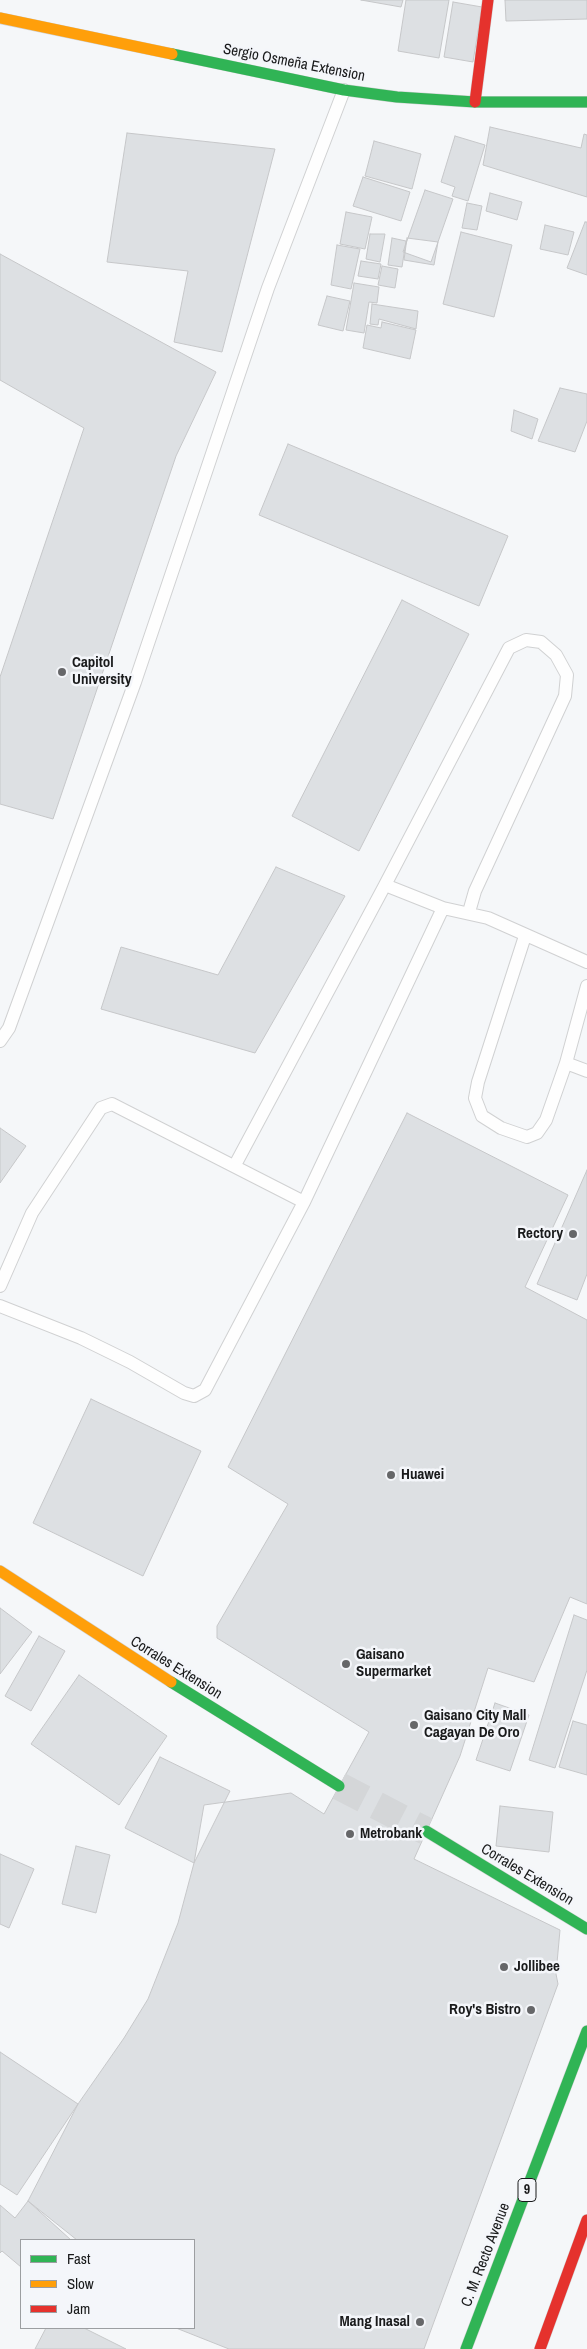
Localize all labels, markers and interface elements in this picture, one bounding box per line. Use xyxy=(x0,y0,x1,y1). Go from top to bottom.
street label: Sergio Osmeña Extension xyxy=(221,40,367,86)
place label: Capitol University xyxy=(72,654,131,689)
marker: Capitol University xyxy=(56,666,68,678)
place label: Rectory xyxy=(517,1225,563,1243)
marker: Rectory xyxy=(567,1228,579,1240)
place label: Huawei xyxy=(401,1466,444,1484)
marker: Huawei xyxy=(385,1469,397,1481)
street label: Corrales Extension xyxy=(127,1633,225,1703)
place label: Gaisano Supermarket xyxy=(356,1646,431,1681)
marker: Gaisano Supermarket xyxy=(340,1658,352,1670)
place label: Gaisano City Mall Cagayan De Oro xyxy=(424,1707,527,1742)
marker: Gaisano City Mall Cagayan De Oro xyxy=(408,1719,420,1731)
place label: Metrobank xyxy=(360,1825,422,1843)
marker: Metrobank xyxy=(344,1828,356,1840)
street label: Corrales Extension xyxy=(478,1840,576,1910)
place label: Jollibee xyxy=(514,1958,560,1976)
marker: Jollibee xyxy=(498,1961,510,1973)
place label: Roy's Bistro xyxy=(449,2001,521,2019)
marker: Roy's Bistro xyxy=(525,2004,537,2016)
road number: 9 xyxy=(518,2178,536,2202)
street label: C. M. Recto Avenue xyxy=(458,2200,514,2310)
legend xyxy=(20,2239,195,2329)
text: Fast xyxy=(67,2248,90,2269)
text: Slow xyxy=(67,2273,94,2294)
text: Jam xyxy=(67,2298,90,2319)
place label: Mang Inasal xyxy=(340,2313,410,2331)
marker: Mang Inasal xyxy=(414,2316,426,2328)

